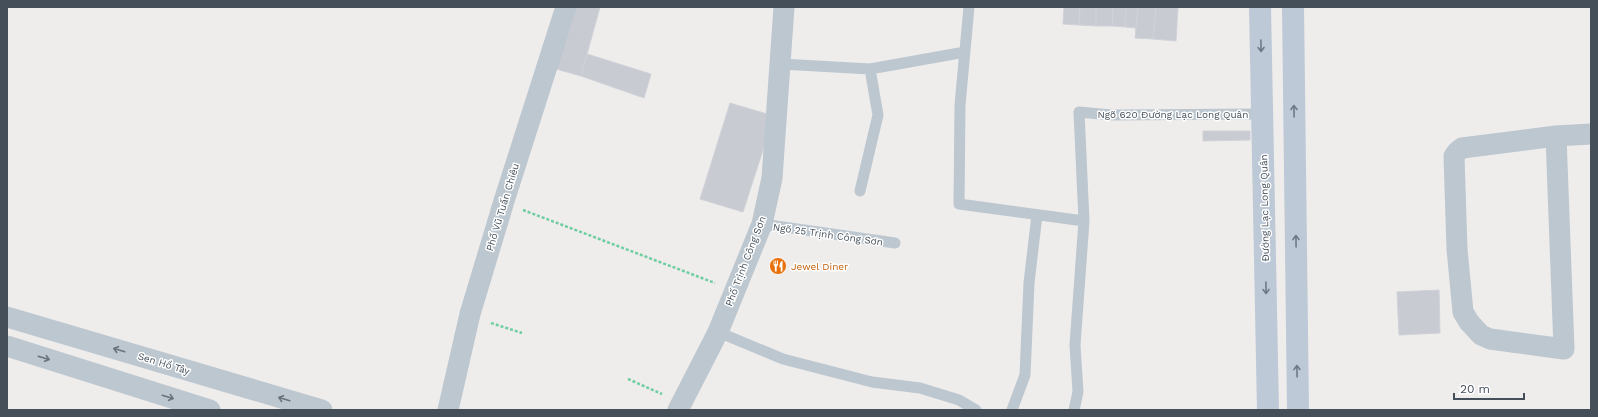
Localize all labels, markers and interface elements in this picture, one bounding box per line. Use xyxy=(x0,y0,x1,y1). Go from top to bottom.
one-way arrow xyxy=(1257,39,1265,52)
one-way arrow xyxy=(1290,105,1298,118)
street label: Ngõ 620 Đường Lạc Long Quân xyxy=(1098,109,1248,120)
street label: Đường Lạc Long Quân xyxy=(1258,154,1271,262)
street label: Phố Vũ Tuấn Chiêu xyxy=(484,162,521,252)
street label: Phố Trịnh Công Sơn xyxy=(723,215,768,308)
street label: Ngõ 25 Trịnh Công Sơn xyxy=(772,221,884,248)
one-way arrow xyxy=(1292,235,1300,248)
restaurant icon: Jewel Diner xyxy=(768,256,788,276)
place label: Jewel Diner xyxy=(791,261,848,272)
one-way arrow xyxy=(1262,281,1270,294)
one-way arrow xyxy=(113,346,126,353)
street label: Sen Hồ Tây xyxy=(137,350,192,377)
one-way arrow xyxy=(38,355,51,362)
one-way arrow xyxy=(1294,365,1301,378)
scale bar xyxy=(1454,375,1524,401)
text: 20 m xyxy=(1460,382,1490,396)
one-way arrow xyxy=(162,394,175,401)
one-way arrow xyxy=(278,395,291,402)

